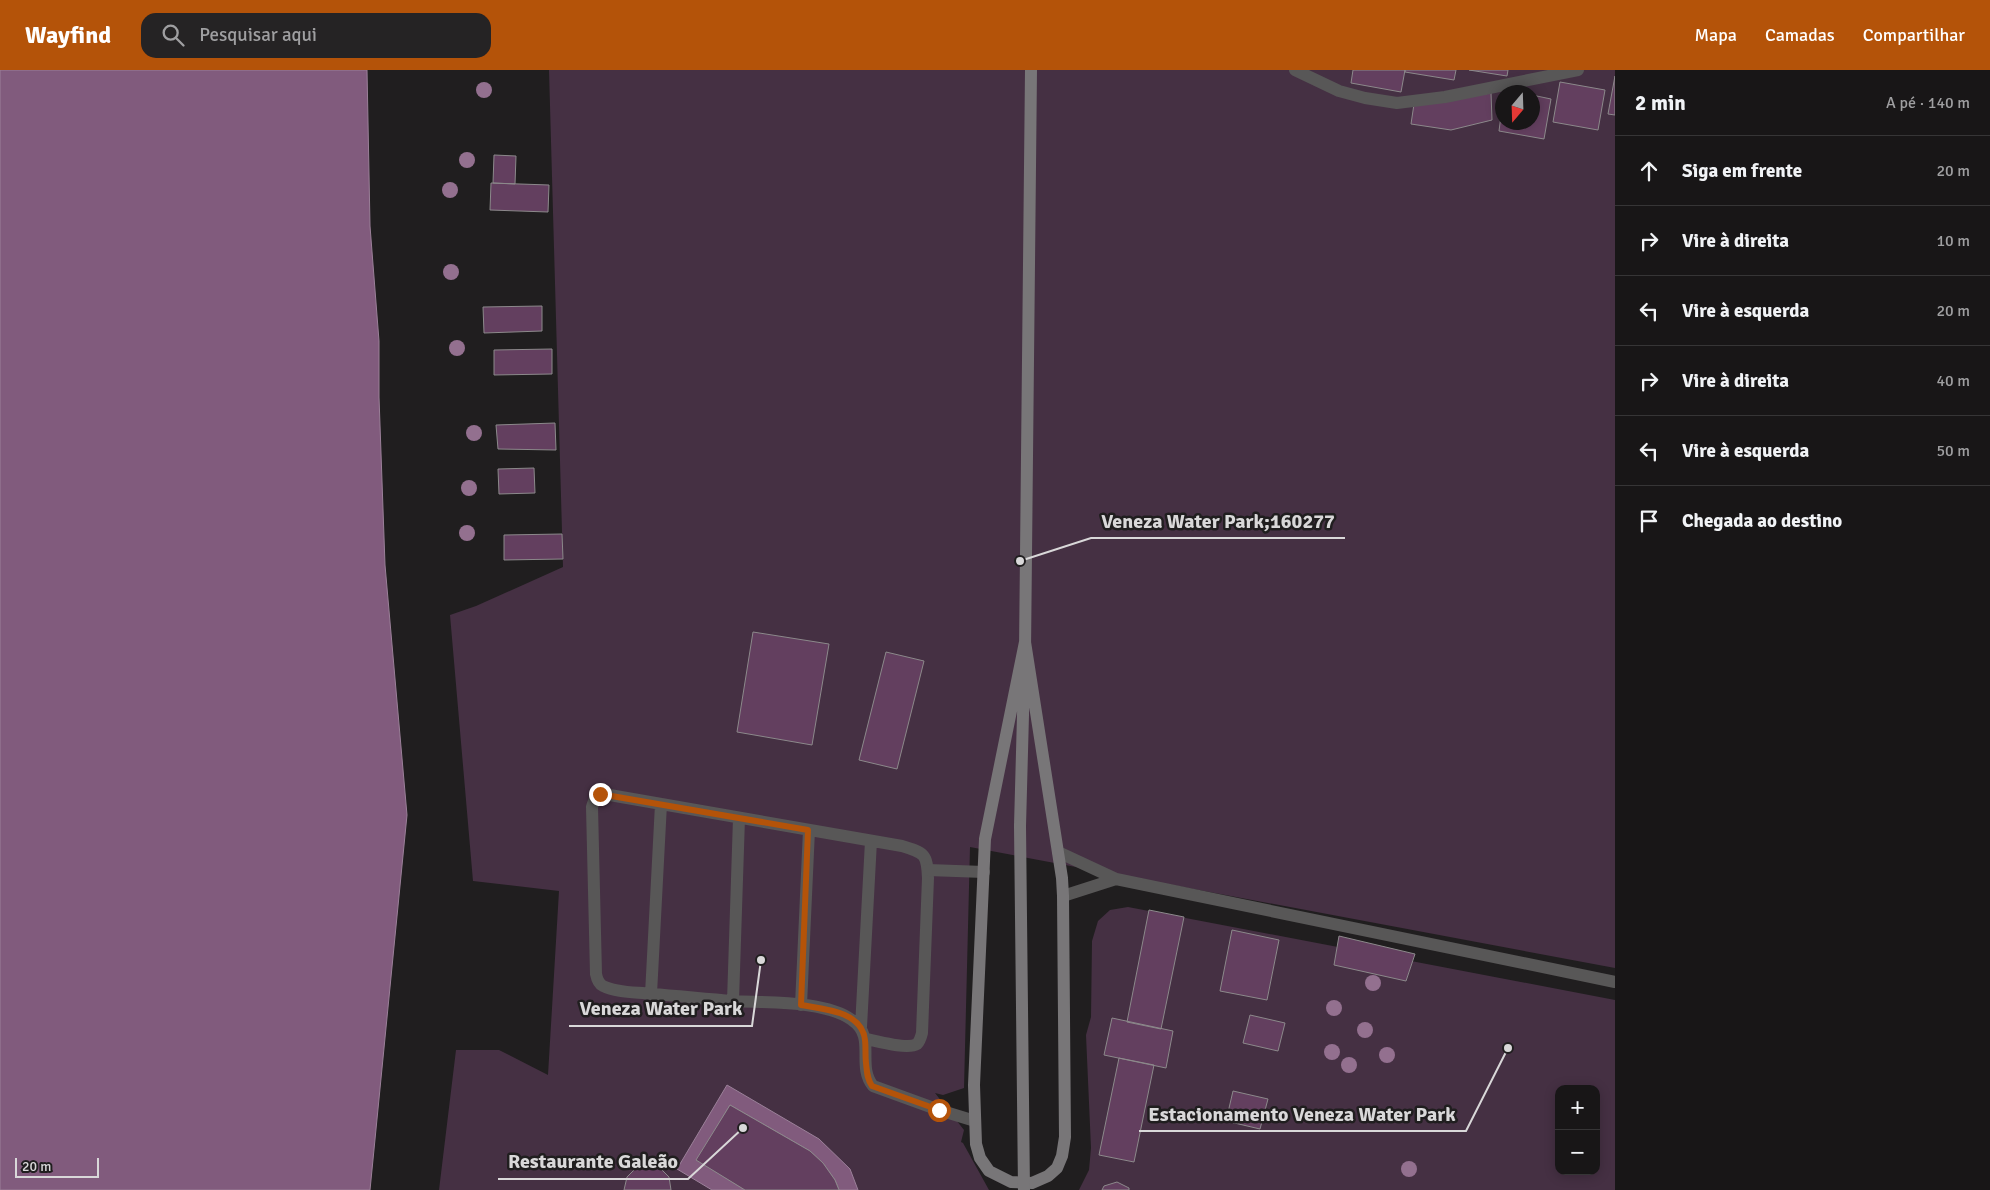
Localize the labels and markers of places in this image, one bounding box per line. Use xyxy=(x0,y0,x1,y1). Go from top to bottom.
callout: Veneza Water Park;160277 xyxy=(1091,503,1345,538)
callout: Veneza Water Park xyxy=(569,991,752,1026)
callout: Estacionamento Veneza Water Park xyxy=(1139,1096,1466,1131)
callout: Restaurante Galeão xyxy=(498,1144,688,1179)

